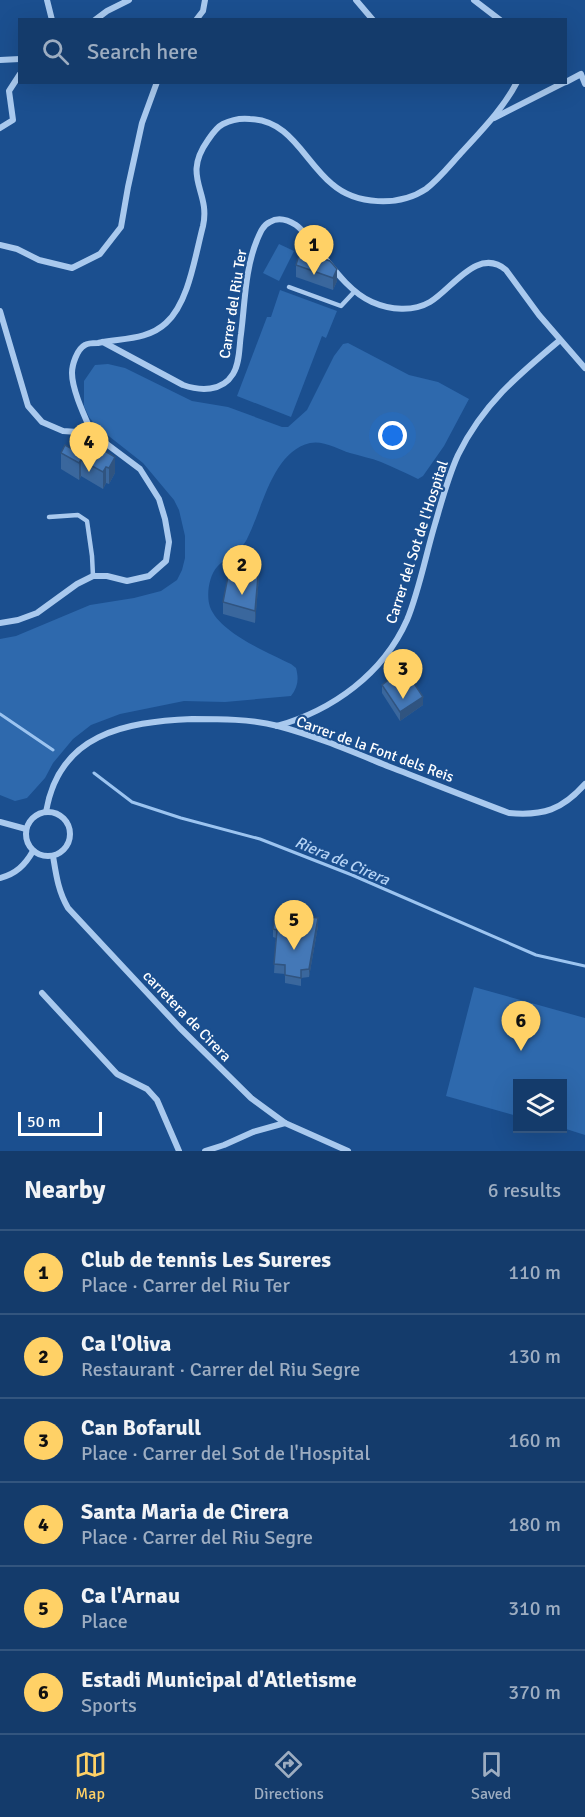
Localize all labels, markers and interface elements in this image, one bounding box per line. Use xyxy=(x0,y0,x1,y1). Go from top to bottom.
search box xyxy=(18,18,567,84)
icon: search xyxy=(39,35,72,68)
text: Search here xyxy=(87,38,198,65)
pin: 1 xyxy=(294,226,334,275)
street label: Carrer del Riu Ter xyxy=(215,248,251,360)
your location xyxy=(378,421,407,450)
pin: 4 xyxy=(70,422,109,472)
street label: Carrer del Sot de l'Hospital xyxy=(382,458,452,626)
pin: 2 xyxy=(222,546,262,595)
pin: 3 xyxy=(384,650,422,699)
street label: Carrer de la Font dels Reis xyxy=(294,712,457,786)
water label: Riera de Cirera xyxy=(292,832,393,890)
pin: 5 xyxy=(274,900,314,950)
street label: carretera de Cirera xyxy=(139,967,235,1065)
pin: 6 xyxy=(502,1002,540,1051)
map controls xyxy=(513,1079,567,1133)
button: layers xyxy=(513,1079,567,1133)
scale bar xyxy=(18,1109,102,1136)
text: 50 m xyxy=(27,1112,61,1132)
text: Nearby xyxy=(24,1174,105,1206)
text: 6 results xyxy=(488,1178,561,1203)
text: Club de tennis Les Sureres xyxy=(81,1246,331,1273)
text: 1 xyxy=(38,1260,49,1285)
text: 110 m xyxy=(508,1260,561,1285)
text: Place · Carrer del Riu Ter xyxy=(81,1273,290,1298)
text: Ca l'Oliva xyxy=(81,1330,171,1357)
text: 2 xyxy=(38,1344,49,1369)
text: 130 m xyxy=(508,1344,561,1369)
text: Restaurant · Carrer del Riu Segre xyxy=(81,1357,360,1382)
text: Can Bofarull xyxy=(81,1414,201,1441)
text: 3 xyxy=(38,1428,49,1453)
text: 160 m xyxy=(508,1428,561,1453)
text: Place · Carrer del Sot de l'Hospital xyxy=(81,1441,370,1466)
text: Santa Maria de Cirera xyxy=(81,1498,289,1525)
text: 4 xyxy=(38,1512,49,1537)
text: 180 m xyxy=(508,1512,561,1537)
text: Place · Carrer del Riu Segre xyxy=(81,1525,313,1550)
text: Ca l'Arnau xyxy=(81,1582,180,1609)
text: 5 xyxy=(38,1596,49,1621)
text: 310 m xyxy=(508,1596,561,1621)
text: Place xyxy=(81,1609,128,1634)
text: Estadi Municipal d'Atletisme xyxy=(81,1666,357,1693)
text: 6 xyxy=(38,1680,49,1705)
text: 370 m xyxy=(508,1680,561,1705)
text: Sports xyxy=(81,1693,137,1718)
tab: Map xyxy=(74,1748,107,1804)
tab: Directions xyxy=(254,1748,324,1804)
tab: Saved xyxy=(471,1748,511,1804)

